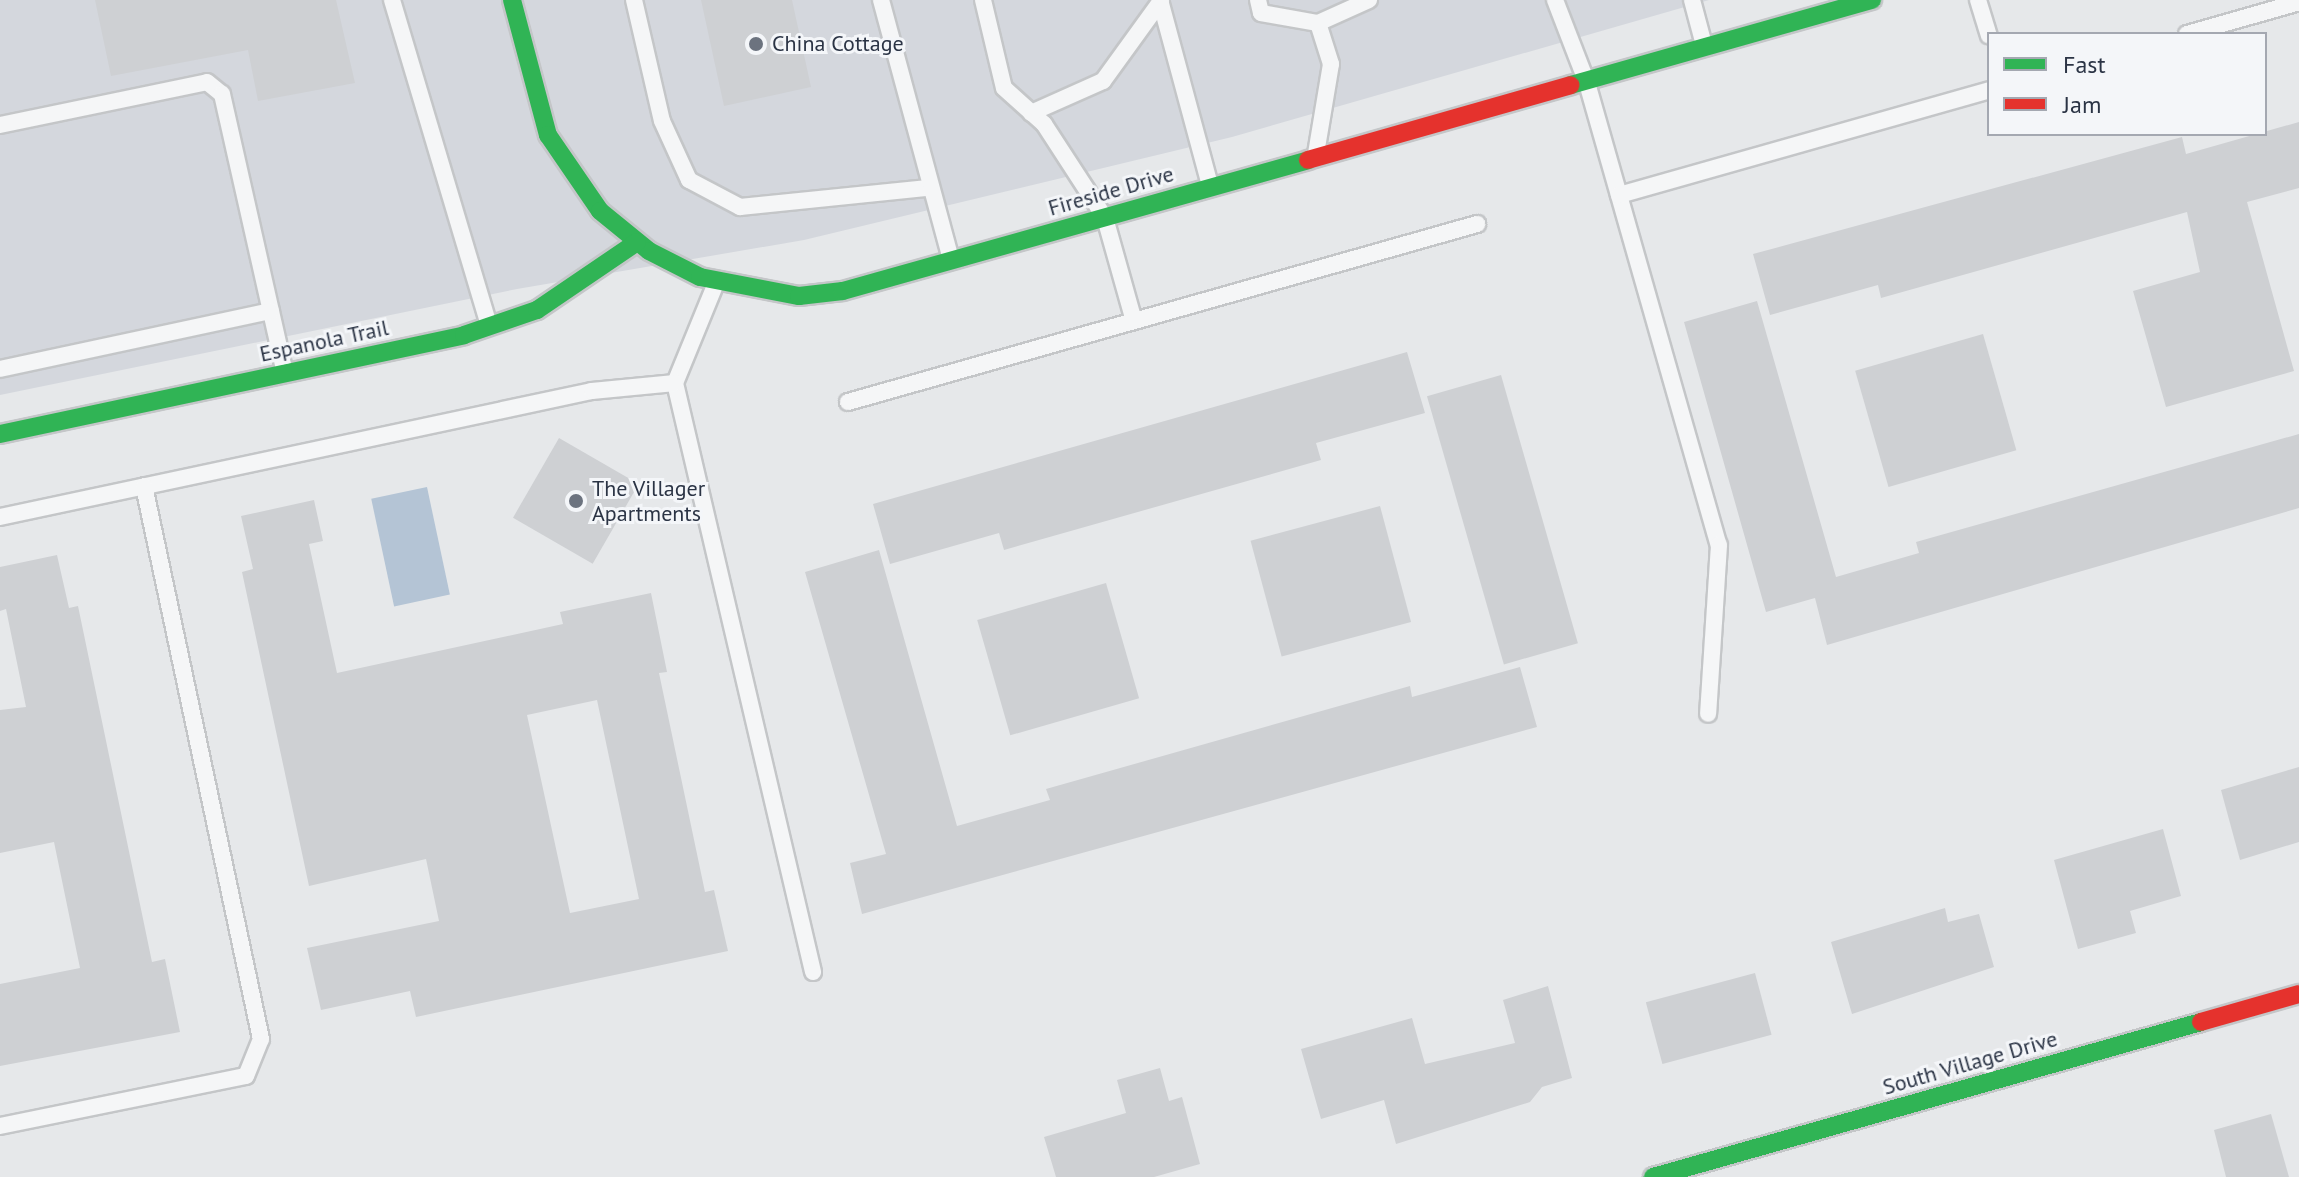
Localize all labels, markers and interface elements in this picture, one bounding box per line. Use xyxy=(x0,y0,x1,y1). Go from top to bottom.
place label: China Cottage xyxy=(772,31,904,57)
legend xyxy=(1987,32,2267,136)
marker: China Cottage xyxy=(747,35,765,53)
text: Fast xyxy=(2063,49,2106,80)
text: Jam xyxy=(2063,89,2101,120)
street label: Fireside Drive xyxy=(1045,160,1177,222)
street label: Espanola Trail xyxy=(257,314,391,368)
place label: The Villager Apartments xyxy=(592,475,706,526)
marker: The Villager Apartments xyxy=(567,492,585,510)
street label: South Village Drive xyxy=(1879,1025,2061,1101)

